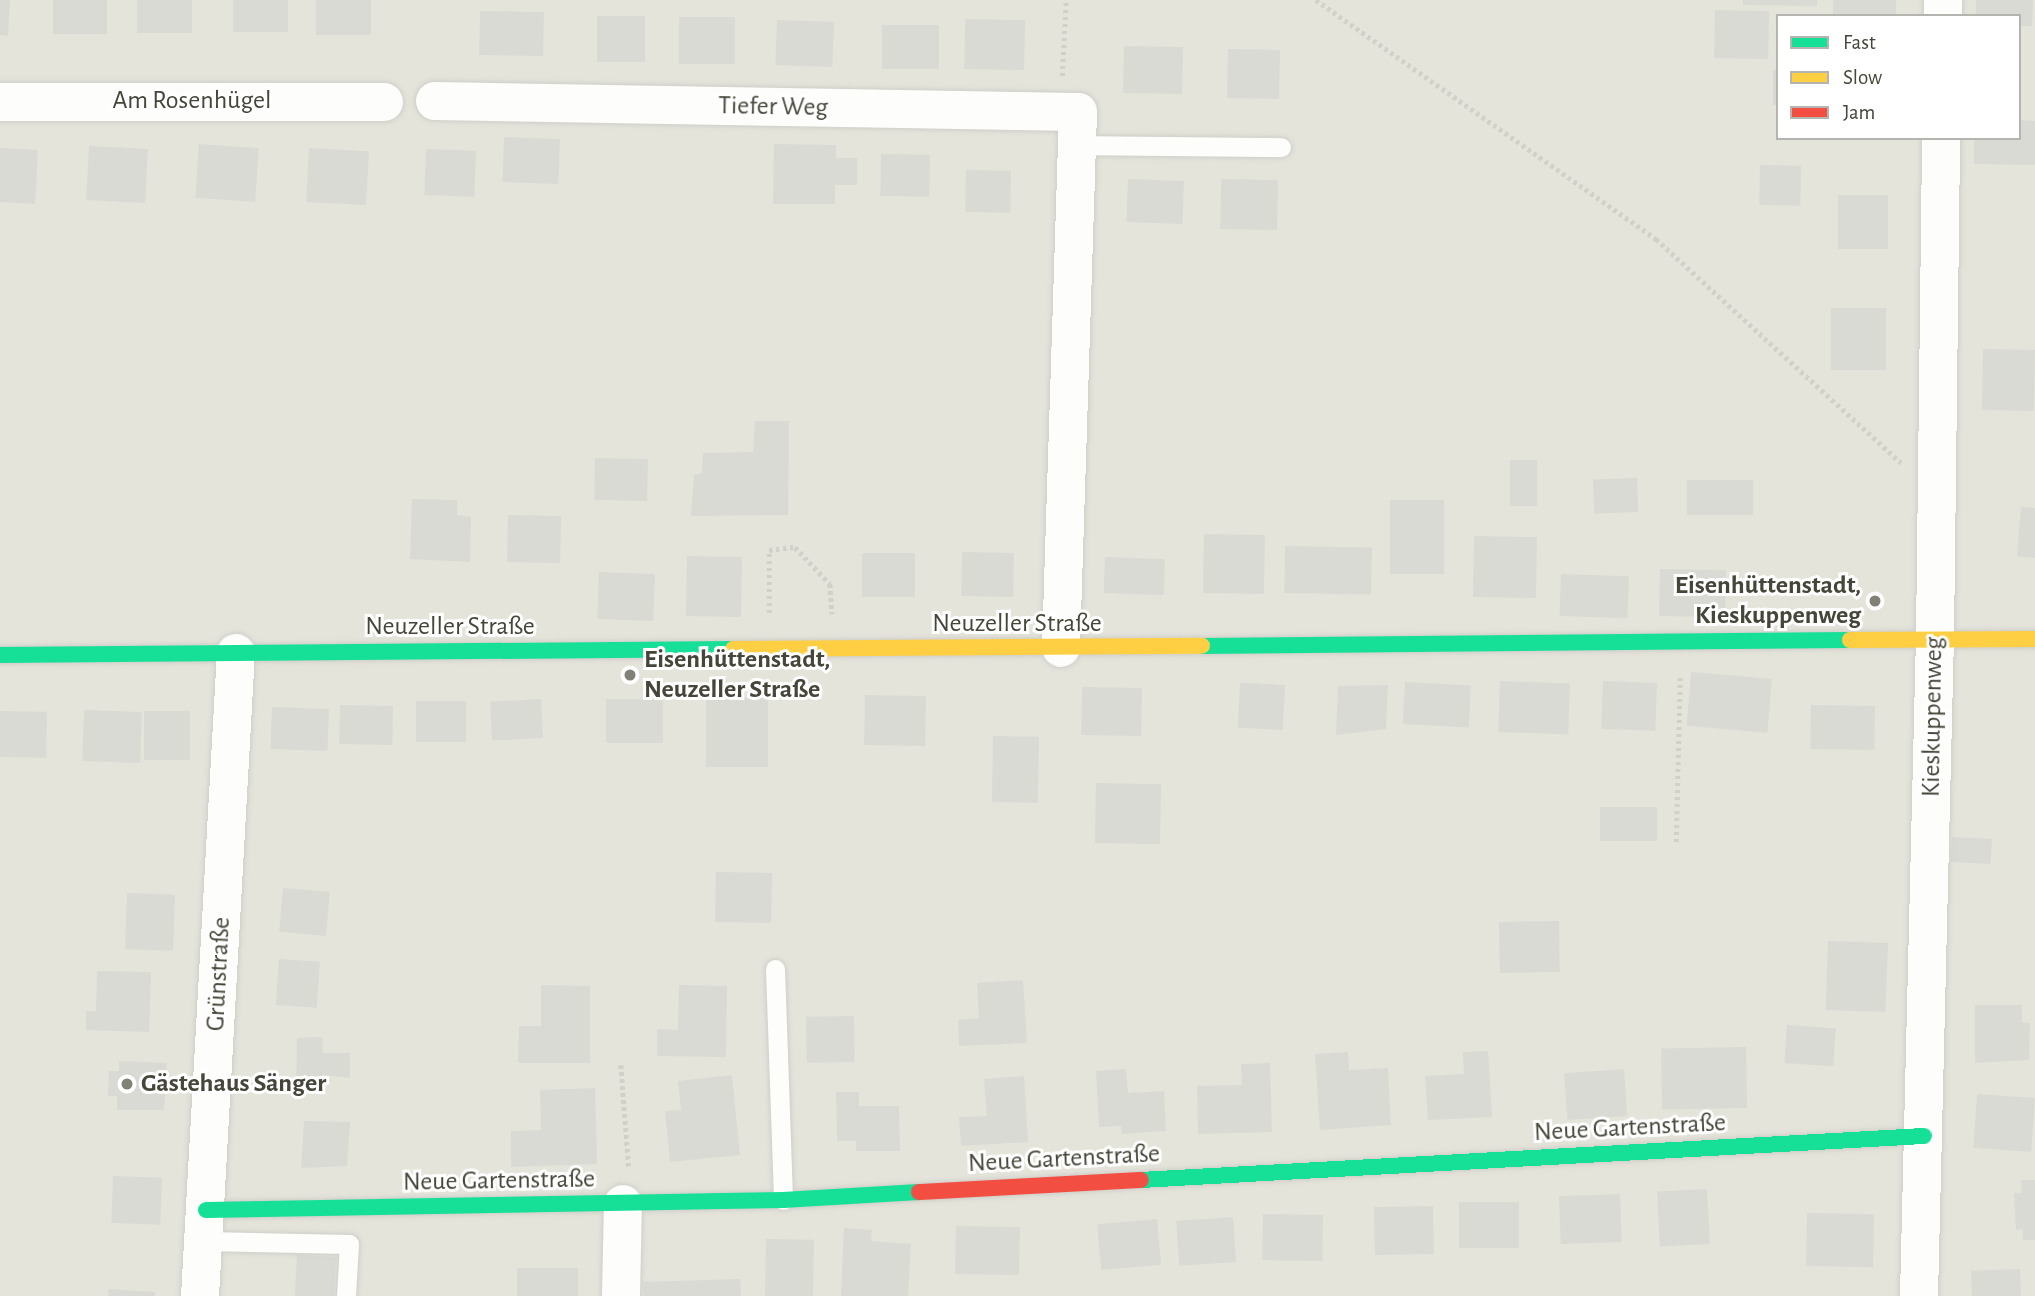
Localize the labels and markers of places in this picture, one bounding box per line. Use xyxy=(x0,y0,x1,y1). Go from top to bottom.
place label: Eisenhüttenstadt, Kieskuppenweg xyxy=(1675,570,1861,632)
marker: Eisenhüttenstadt, Kieskuppenweg xyxy=(1867,593,1883,609)
place label: Eisenhüttenstadt, Neuzeller Straße xyxy=(644,644,830,706)
marker: Eisenhüttenstadt, Neuzeller Straße xyxy=(622,667,638,683)
place label: Gästehaus Sänger xyxy=(141,1068,326,1100)
marker: Gästehaus Sänger xyxy=(119,1076,135,1092)

